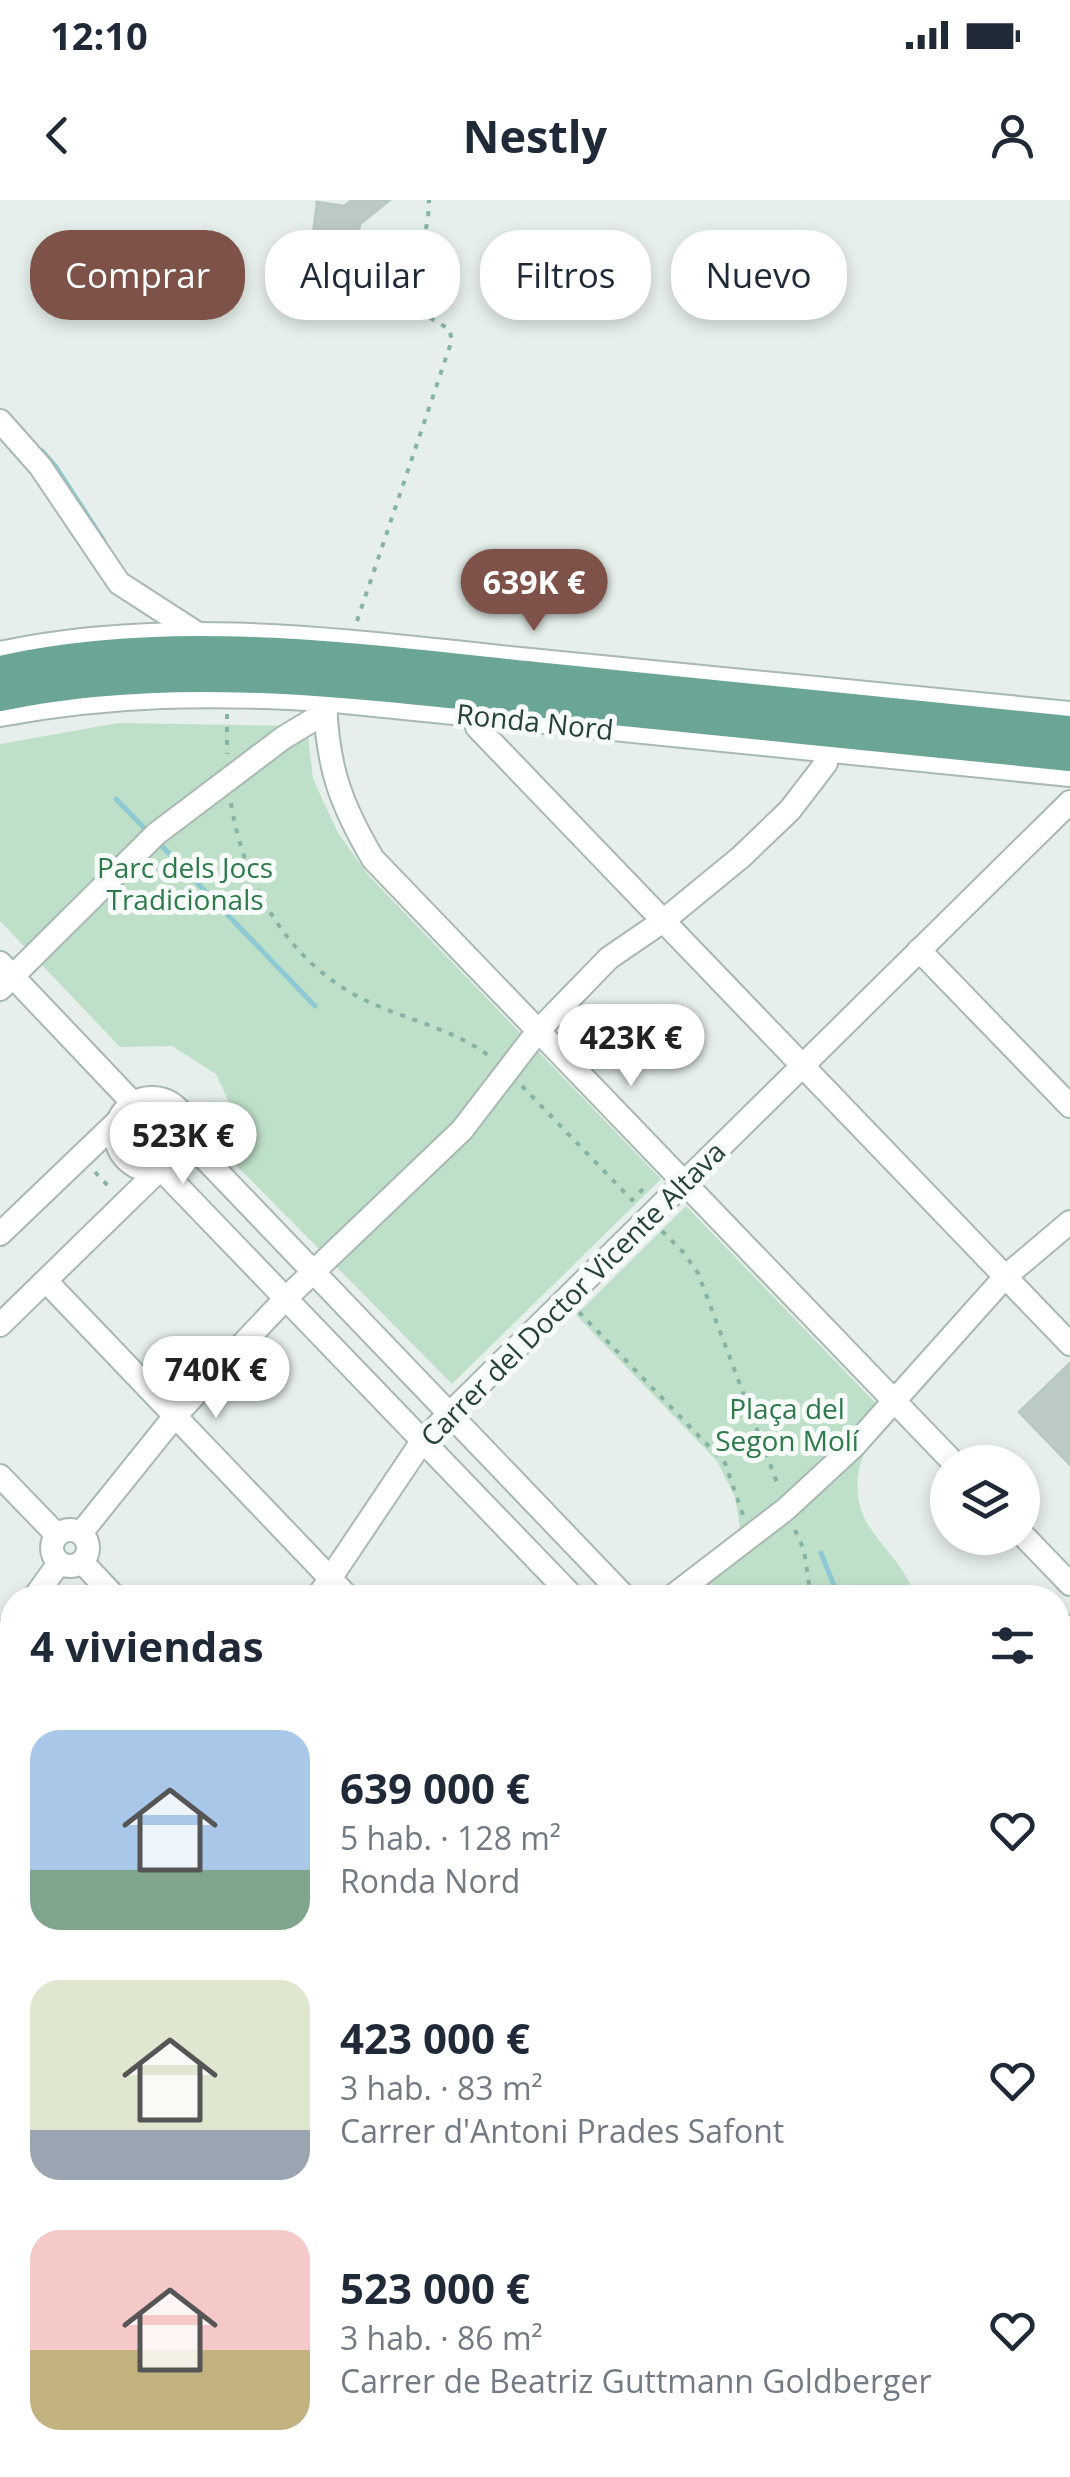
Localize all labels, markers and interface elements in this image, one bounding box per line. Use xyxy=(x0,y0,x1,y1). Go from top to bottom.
text: 12:10 xyxy=(50,9,148,61)
text: Nestly xyxy=(463,105,607,166)
icon: back xyxy=(30,108,85,163)
icon: person xyxy=(985,108,1040,163)
chip: Comprar xyxy=(30,230,245,320)
chip: Alquilar xyxy=(265,230,460,320)
chip: Filtros xyxy=(480,230,651,320)
chip: Nuevo xyxy=(671,230,847,320)
pin: 639K € xyxy=(453,549,615,634)
text: 639K € xyxy=(483,560,585,603)
street label: Ronda Nord xyxy=(455,694,616,748)
park label: Parc dels Jocs Tradicionals xyxy=(97,848,273,918)
pin: 423K € xyxy=(550,1004,712,1089)
text: 423K € xyxy=(580,1015,682,1058)
pin: 523K € xyxy=(102,1102,264,1187)
text: 523K € xyxy=(132,1113,234,1156)
street label: Carrer del Doctor Vicente Altava xyxy=(412,1133,733,1454)
pin: 740K € xyxy=(135,1336,297,1421)
text: 740K € xyxy=(165,1347,267,1390)
park label: Plaça del Segon Molí xyxy=(715,1389,860,1459)
map controls xyxy=(930,1445,1040,1555)
button: layers xyxy=(930,1445,1040,1555)
text: 4 viviendas xyxy=(30,1617,264,1674)
icon: filters xyxy=(985,1618,1040,1673)
text: 639 000 € xyxy=(340,1759,530,1816)
icon: home xyxy=(110,1770,230,1890)
icon: heart xyxy=(985,1803,1040,1858)
text: 5 hab. · 128 m² xyxy=(340,1816,561,1859)
text: Ronda Nord xyxy=(340,1859,520,1902)
text: 423 000 € xyxy=(340,2009,530,2066)
icon: home xyxy=(110,2020,230,2140)
icon: heart xyxy=(985,2053,1040,2108)
text: 3 hab. · 83 m² xyxy=(340,2066,543,2109)
text: Carrer d'Antoni Prades Safont xyxy=(340,2109,784,2152)
text: 523 000 € xyxy=(340,2259,530,2316)
icon: home xyxy=(110,2270,230,2390)
icon: heart xyxy=(985,2303,1040,2358)
text: 3 hab. · 86 m² xyxy=(340,2316,543,2359)
text: Carrer de Beatriz Guttmann Goldberger xyxy=(340,2359,932,2402)

